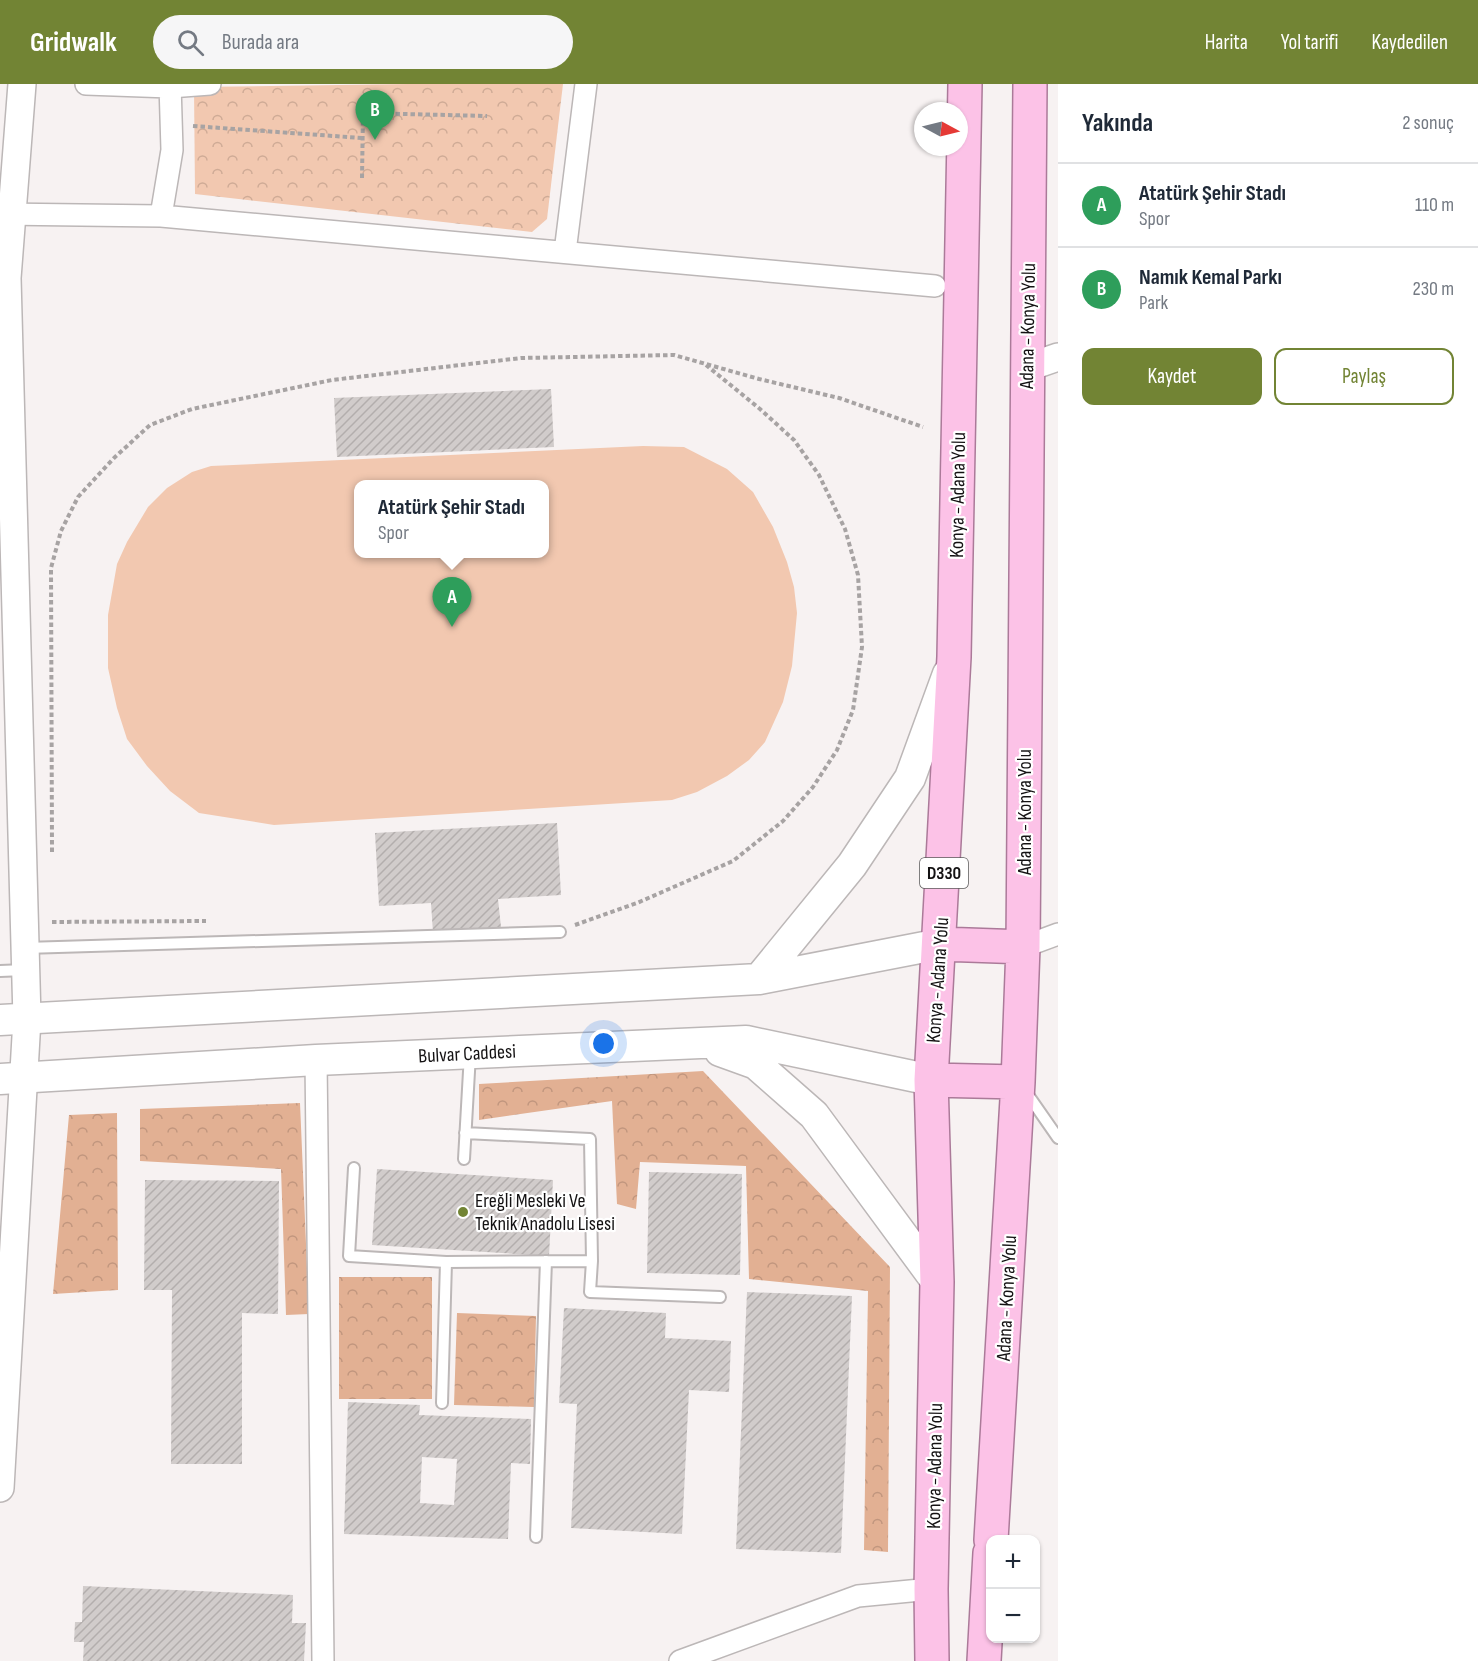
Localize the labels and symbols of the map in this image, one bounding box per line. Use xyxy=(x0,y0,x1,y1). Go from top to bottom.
pin: B xyxy=(356,91,394,140)
north arrow xyxy=(914,102,968,156)
street label: Adana - Konya Yolu xyxy=(1015,263,1041,390)
street label: Konya - Adana Yolu xyxy=(945,432,971,558)
pin: A xyxy=(432,578,472,627)
street label: Adana - Konya Yolu xyxy=(1013,749,1037,876)
road number: D330 xyxy=(920,858,968,888)
street label: Konya - Adana Yolu xyxy=(922,916,954,1044)
your location xyxy=(589,1029,618,1058)
street label: Bulvar Caddesi xyxy=(418,1039,516,1069)
place label: Ereğli Mesleki Ve Teknik Anadolu Lisesi xyxy=(475,1189,615,1236)
marker: Ereğli Mesleki Ve Teknik Anadolu Lisesi xyxy=(456,1205,470,1219)
street label: Adana - Konya Yolu xyxy=(992,1235,1022,1362)
street label: Konya - Adana Yolu xyxy=(922,1403,948,1529)

